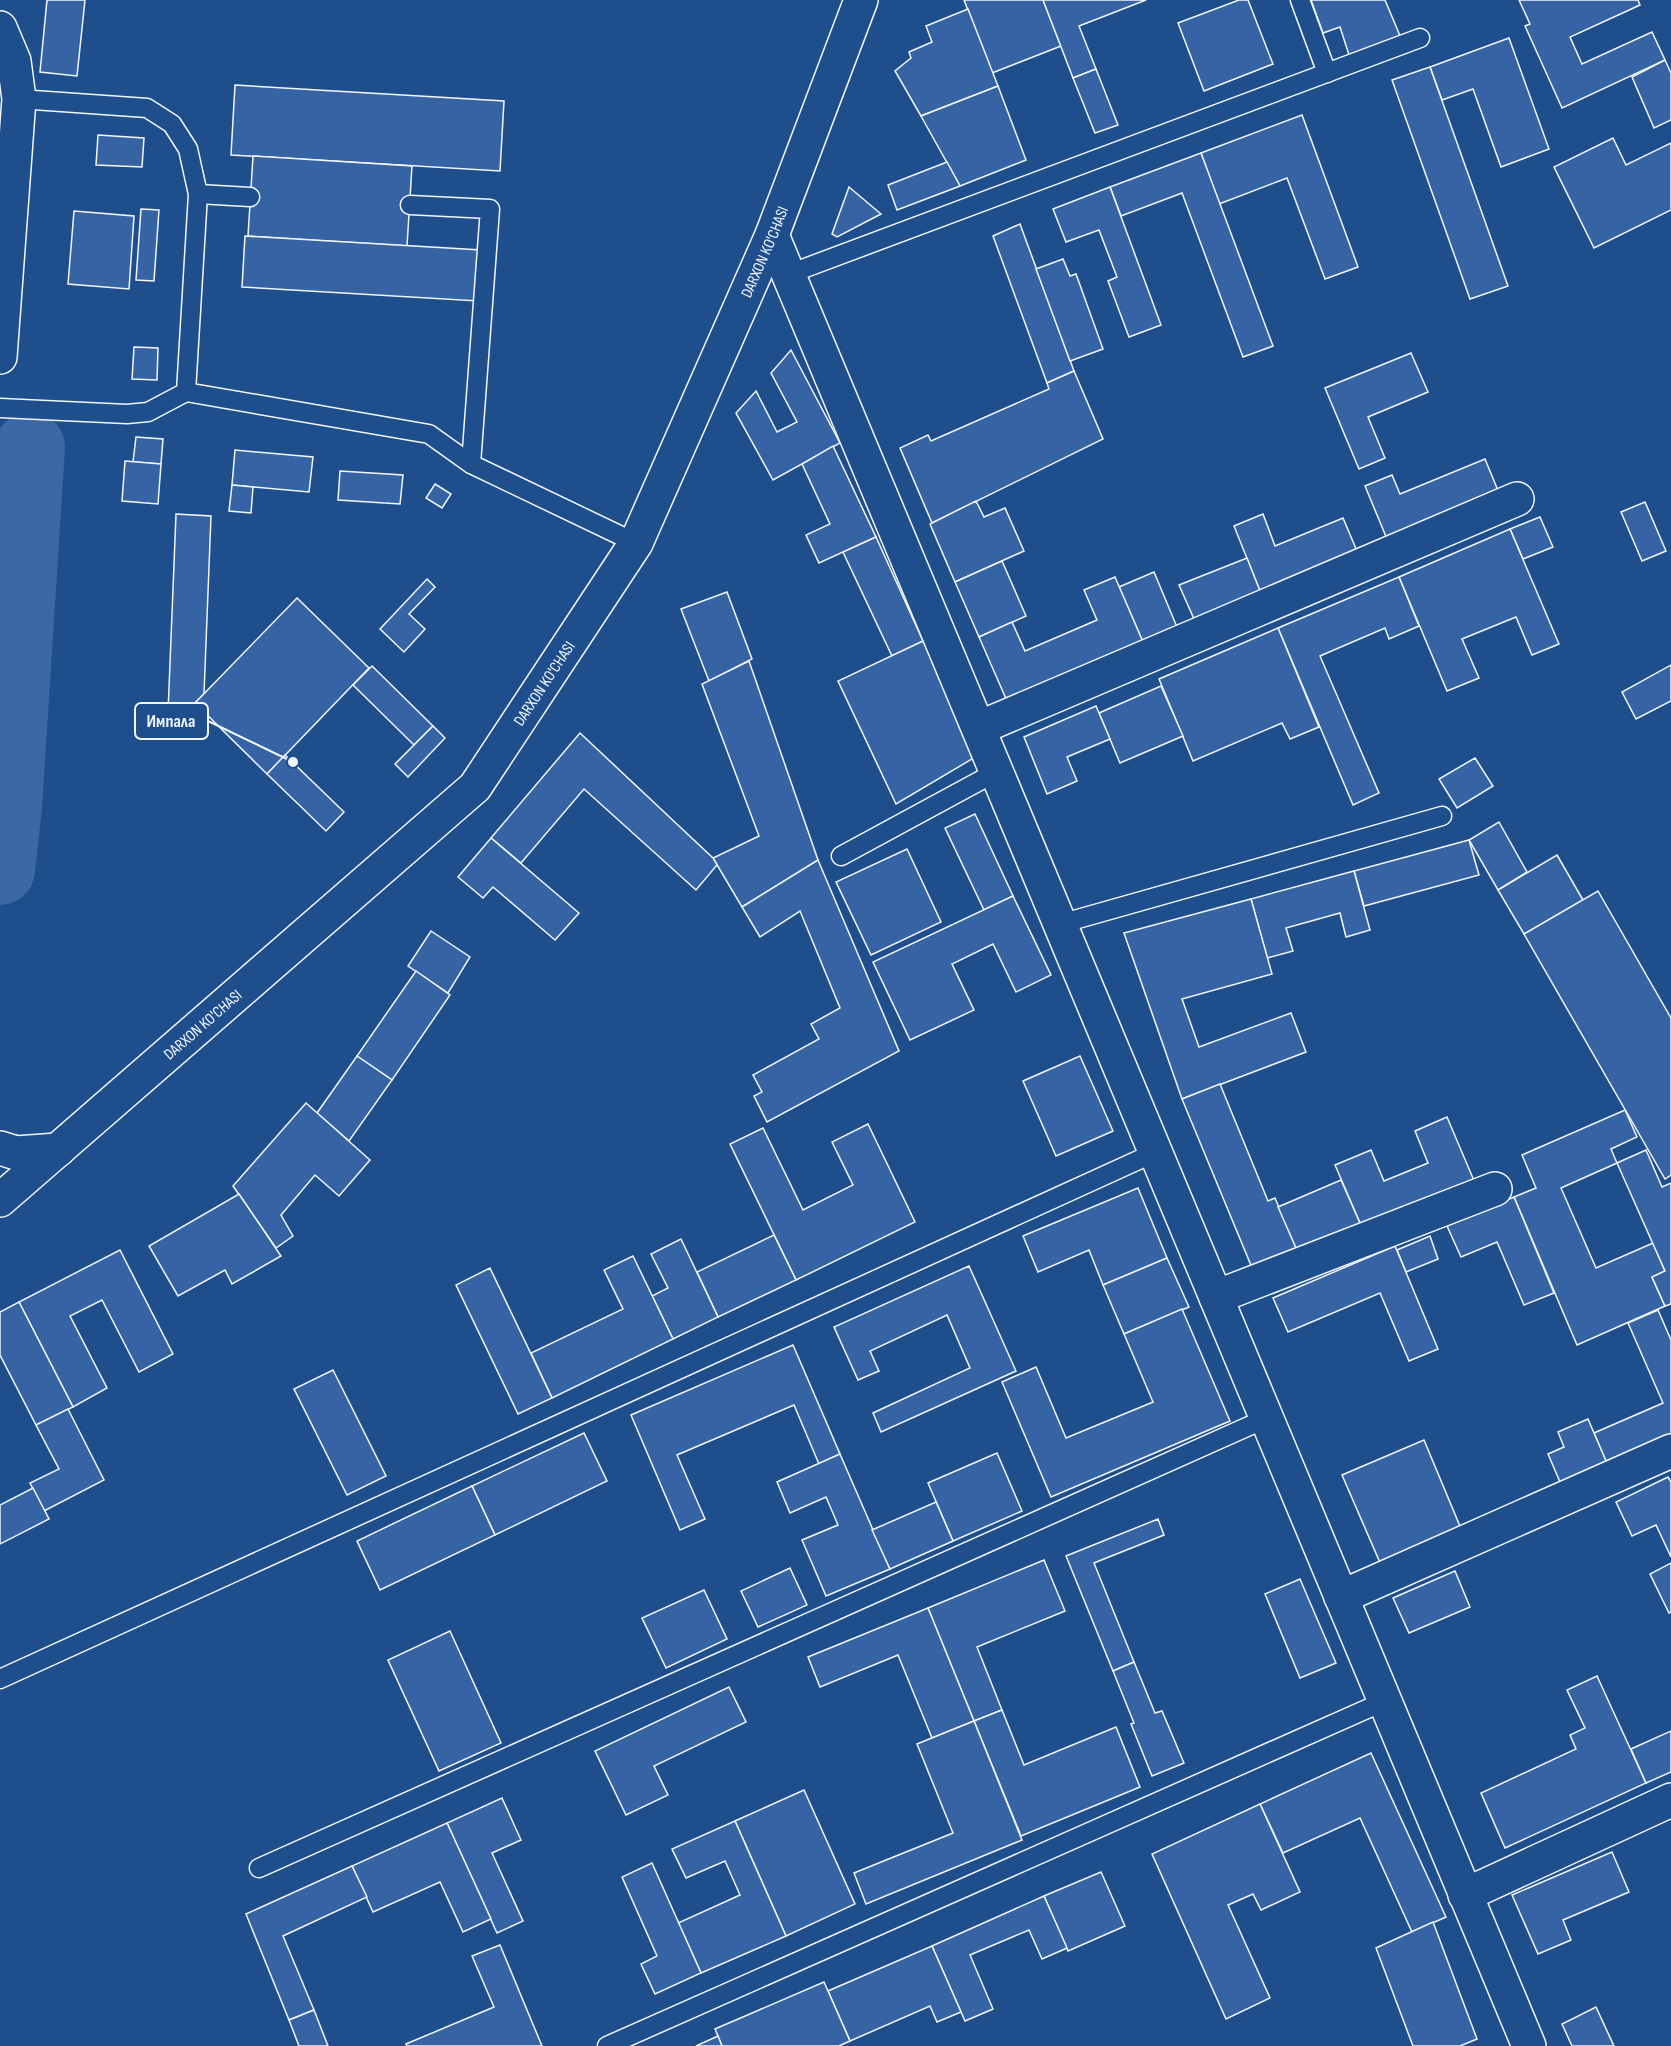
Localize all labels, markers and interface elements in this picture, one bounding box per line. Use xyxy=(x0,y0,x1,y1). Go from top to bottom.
street label: DARXON KO'CHASI xyxy=(738,204,793,301)
street label: DARXON KO'CHASI xyxy=(510,638,580,730)
callout: Импала xyxy=(135,703,208,739)
text: Импала xyxy=(147,711,195,732)
street label: DARXON KO'CHASI xyxy=(160,986,246,1064)

